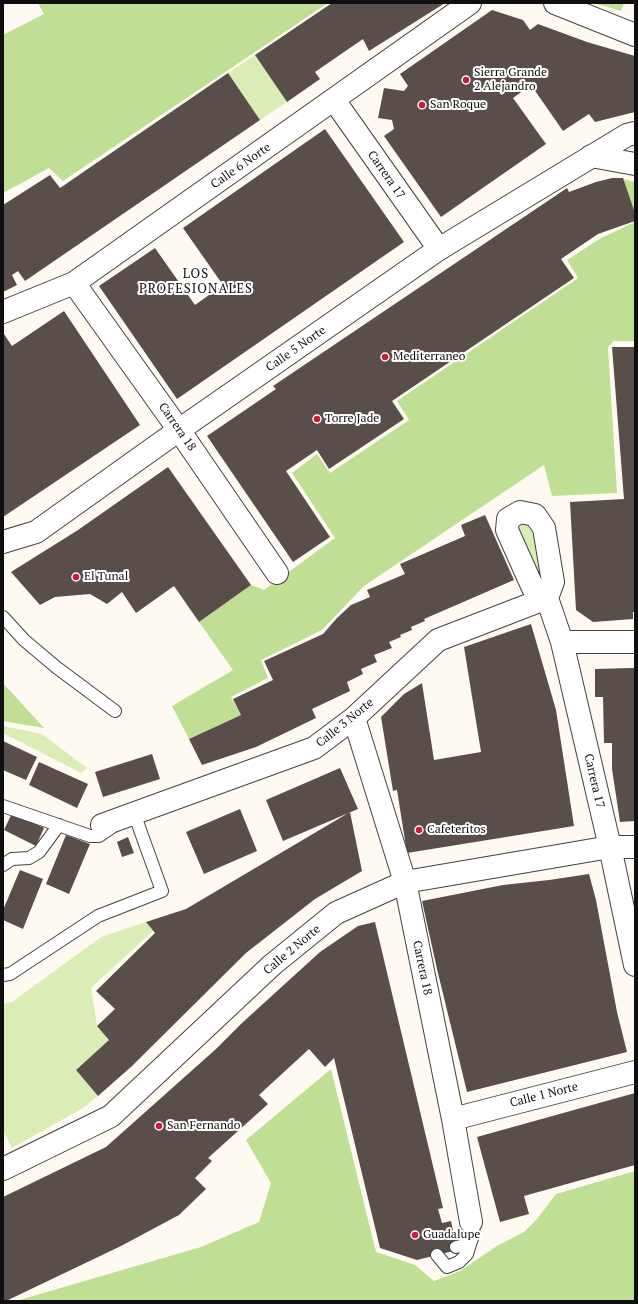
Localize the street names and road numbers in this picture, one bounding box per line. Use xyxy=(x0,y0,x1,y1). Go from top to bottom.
street label: Calle 6 Norte xyxy=(208,140,274,192)
street label: Carrera 17 xyxy=(364,148,408,202)
street label: Calle 5 Norte xyxy=(263,323,329,375)
street label: Carrera 18 xyxy=(155,400,199,454)
street label: Calle 3 Norte xyxy=(313,695,377,751)
street label: Carrera 17 xyxy=(581,752,607,810)
street label: Calle 2 Norte xyxy=(261,922,323,978)
street label: Carrera 18 xyxy=(409,939,435,997)
street label: Calle 1 Norte xyxy=(508,1080,580,1110)

